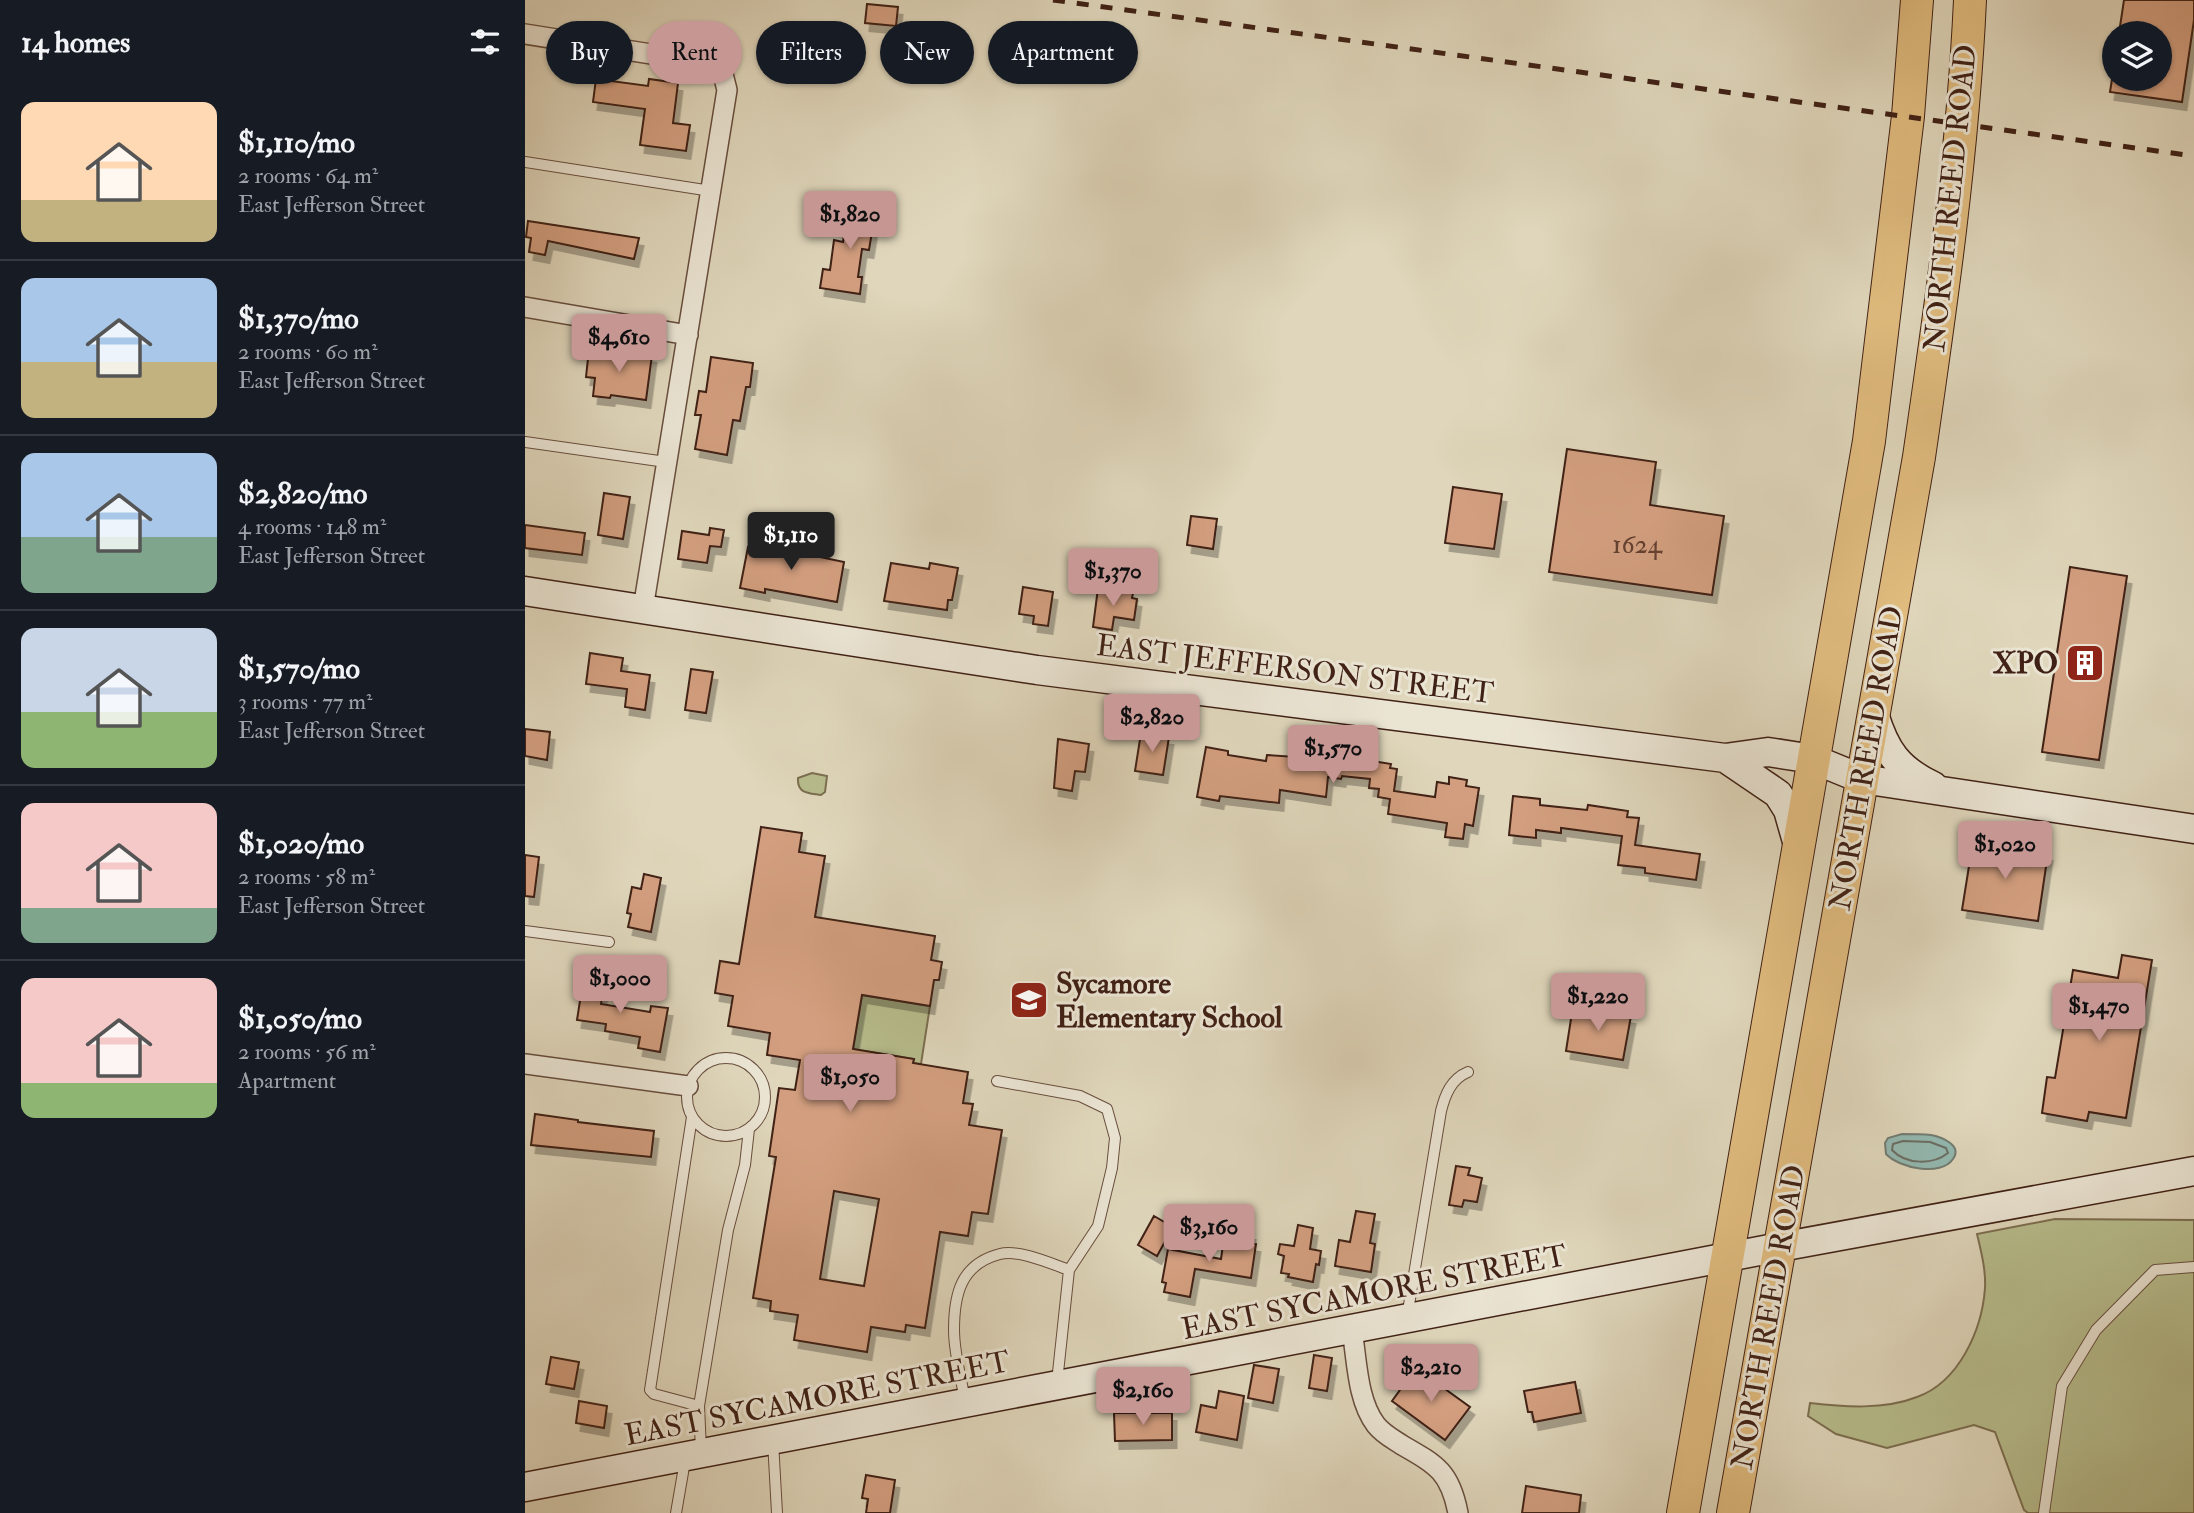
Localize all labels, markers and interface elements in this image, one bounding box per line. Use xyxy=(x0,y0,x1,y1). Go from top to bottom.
chip: Buy xyxy=(546,21,633,84)
chip: Rent xyxy=(647,21,742,84)
chip: Filters xyxy=(756,21,866,84)
chip: New xyxy=(880,21,974,84)
chip: Apartment xyxy=(988,21,1138,84)
map controls xyxy=(2102,21,2172,91)
button: layers xyxy=(2102,21,2172,91)
icon: filters xyxy=(466,23,504,61)
text: 14 homes xyxy=(21,24,130,61)
street label: NORTH REED ROAD xyxy=(1916,43,1985,353)
text: $1,110/mo xyxy=(238,124,355,161)
icon: home xyxy=(77,130,161,214)
text: 2 rooms · 64 m² xyxy=(238,161,378,190)
text: East Jefferson Street xyxy=(238,190,425,219)
pin: $1,820 xyxy=(793,191,907,251)
text: $1,820 xyxy=(820,199,880,228)
text: $1,370/mo xyxy=(238,300,359,337)
icon: home xyxy=(77,306,161,390)
pin: $4,610 xyxy=(562,314,676,374)
text: $4,610 xyxy=(588,322,650,351)
text: 2 rooms · 60 m² xyxy=(238,337,378,366)
text: East Jefferson Street xyxy=(238,366,425,395)
text: $2,820/mo xyxy=(238,475,367,512)
icon: home xyxy=(77,481,161,565)
text: 4 rooms · 148 m² xyxy=(238,512,386,541)
pin: $1,110 xyxy=(734,512,848,572)
text: $1,110 xyxy=(764,520,818,549)
house number: 1624 xyxy=(1612,529,1663,561)
text: East Jefferson Street xyxy=(238,541,425,570)
pin: $1,370 xyxy=(1056,548,1170,608)
text: $1,370 xyxy=(1084,556,1142,585)
street label: NORTH REED ROAD xyxy=(1821,603,1911,913)
street label: EAST JEFFERSON STREET xyxy=(1094,627,1496,712)
building icon: XPO xyxy=(2064,642,2106,684)
place label: XPO xyxy=(1993,645,2058,682)
text: $1,570/mo xyxy=(238,650,360,687)
icon: home xyxy=(77,656,161,740)
text: 3 rooms · 77 m² xyxy=(238,687,373,716)
pin: $2,820 xyxy=(1095,694,1209,754)
text: $2,820 xyxy=(1120,702,1184,731)
text: East Jefferson Street xyxy=(238,716,425,745)
pin: $1,570 xyxy=(1276,726,1390,785)
text: $1,570 xyxy=(1304,733,1362,762)
pin: $1,020 xyxy=(1948,822,2062,881)
text: $1,020/mo xyxy=(238,825,364,862)
text: $1,020 xyxy=(1974,829,2036,858)
icon: home xyxy=(77,831,161,915)
text: 2 rooms · 58 m² xyxy=(238,862,375,891)
text: East Jefferson Street xyxy=(238,891,425,920)
pin: $1,000 xyxy=(563,956,677,1015)
text: $1,000 xyxy=(589,963,651,992)
place label: Sycamore Elementary School xyxy=(1056,965,1283,1036)
pin: $1,220 xyxy=(1541,974,1655,1033)
school or university icon: Sycamore Elementary School xyxy=(1008,979,1050,1021)
text: $1,220 xyxy=(1567,981,1629,1010)
pin: $1,470 xyxy=(2042,984,2156,1043)
text: $1,470 xyxy=(2068,991,2130,1020)
text: $1,050/mo xyxy=(238,1000,362,1037)
icon: home xyxy=(77,1006,161,1090)
text: 2 rooms · 56 m² xyxy=(238,1037,376,1066)
pin: $1,050 xyxy=(793,1054,907,1114)
text: $1,050 xyxy=(820,1062,880,1091)
text: Apartment xyxy=(238,1066,336,1095)
street label: NORTH REED ROAD xyxy=(1723,1162,1813,1472)
pin: $3,160 xyxy=(1152,1204,1266,1264)
text: $3,160 xyxy=(1180,1212,1238,1241)
street label: EAST SYCAMORE STREET xyxy=(1178,1237,1570,1348)
street label: EAST SYCAMORE STREET xyxy=(621,1343,1013,1454)
pin: $2,210 xyxy=(1374,1344,1488,1404)
text: $2,210 xyxy=(1400,1352,1462,1381)
pin: $2,160 xyxy=(1086,1368,1200,1427)
text: $2,160 xyxy=(1112,1375,1174,1404)

